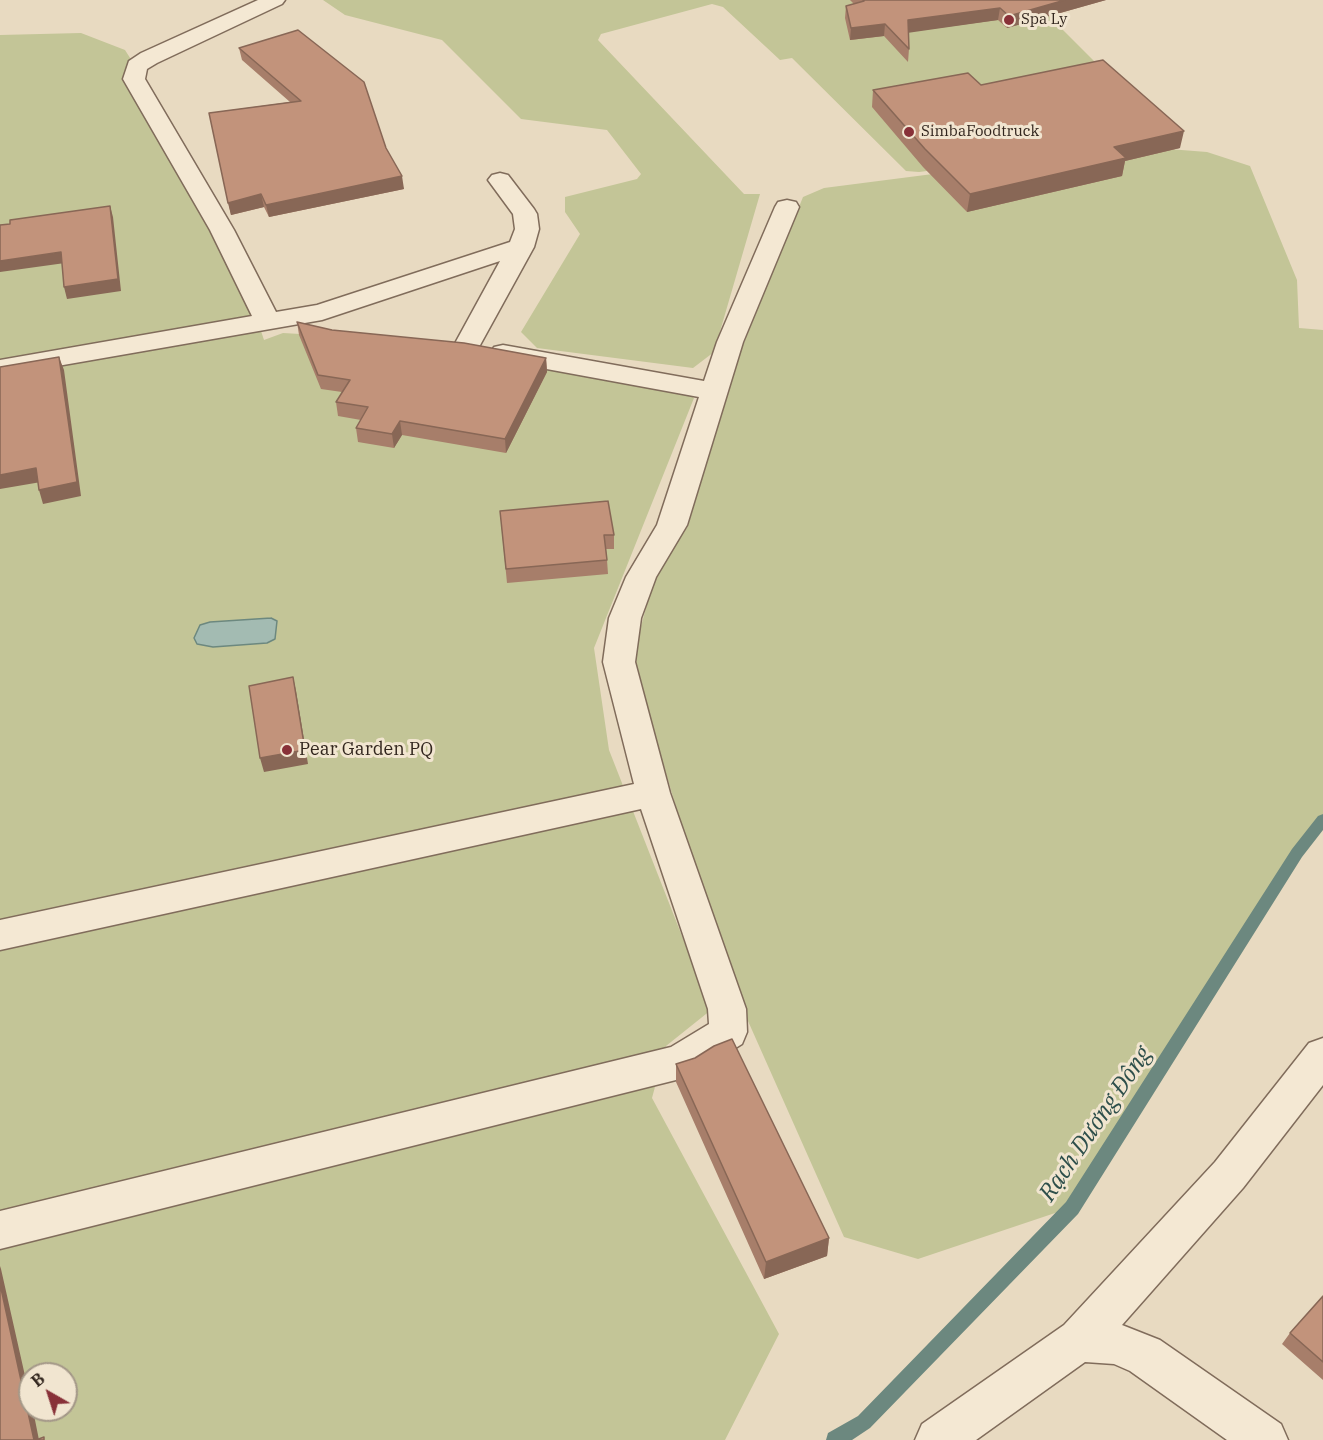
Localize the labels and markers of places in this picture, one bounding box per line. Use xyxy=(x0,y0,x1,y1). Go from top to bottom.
place label: Spa Ly xyxy=(1021,11,1067,29)
marker: Spa Ly xyxy=(1002,13,1016,27)
place label: SimbaFoodtruck xyxy=(921,123,1039,141)
marker: SimbaFoodtruck xyxy=(902,125,916,139)
place label: Pear Garden PQ xyxy=(299,739,433,761)
marker: Pear Garden PQ xyxy=(280,743,294,757)

